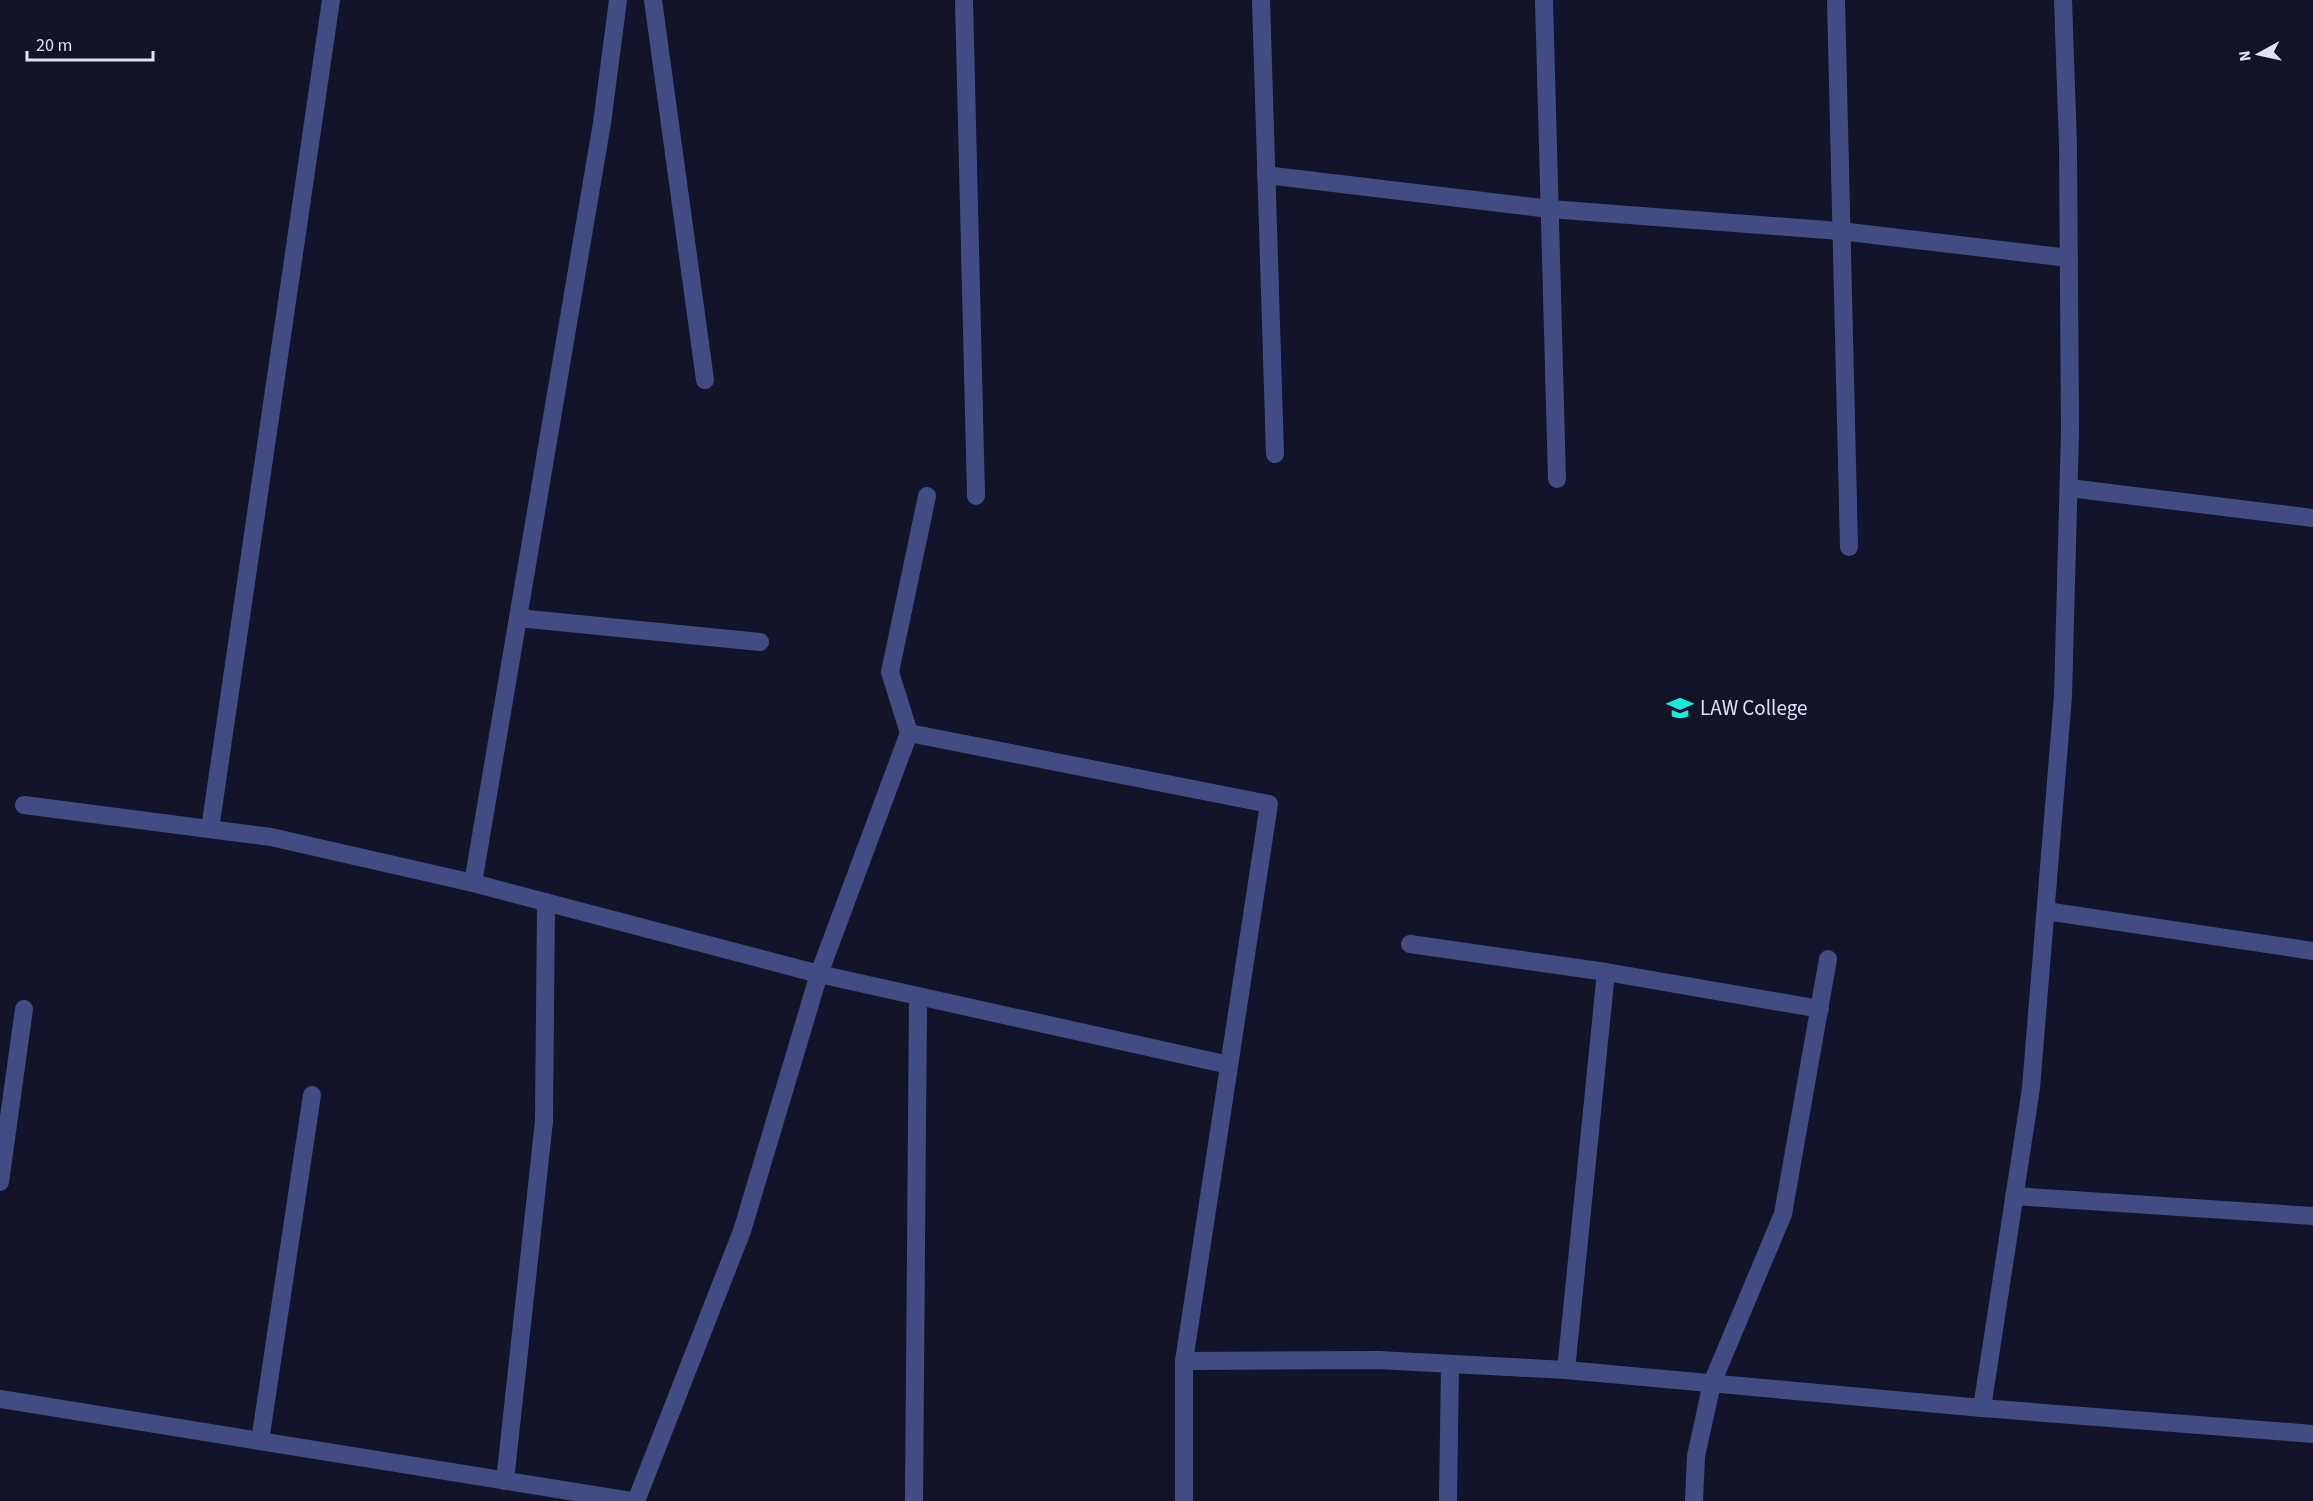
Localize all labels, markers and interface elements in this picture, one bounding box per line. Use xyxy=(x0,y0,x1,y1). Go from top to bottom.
scale bar xyxy=(27,24,153,62)
north arrow xyxy=(2229,24,2289,84)
text: 20 m xyxy=(36,33,72,58)
text: N xyxy=(2234,49,2257,63)
school or university icon: LAW College xyxy=(1665,693,1695,723)
place label: LAW College xyxy=(1700,693,1807,723)

